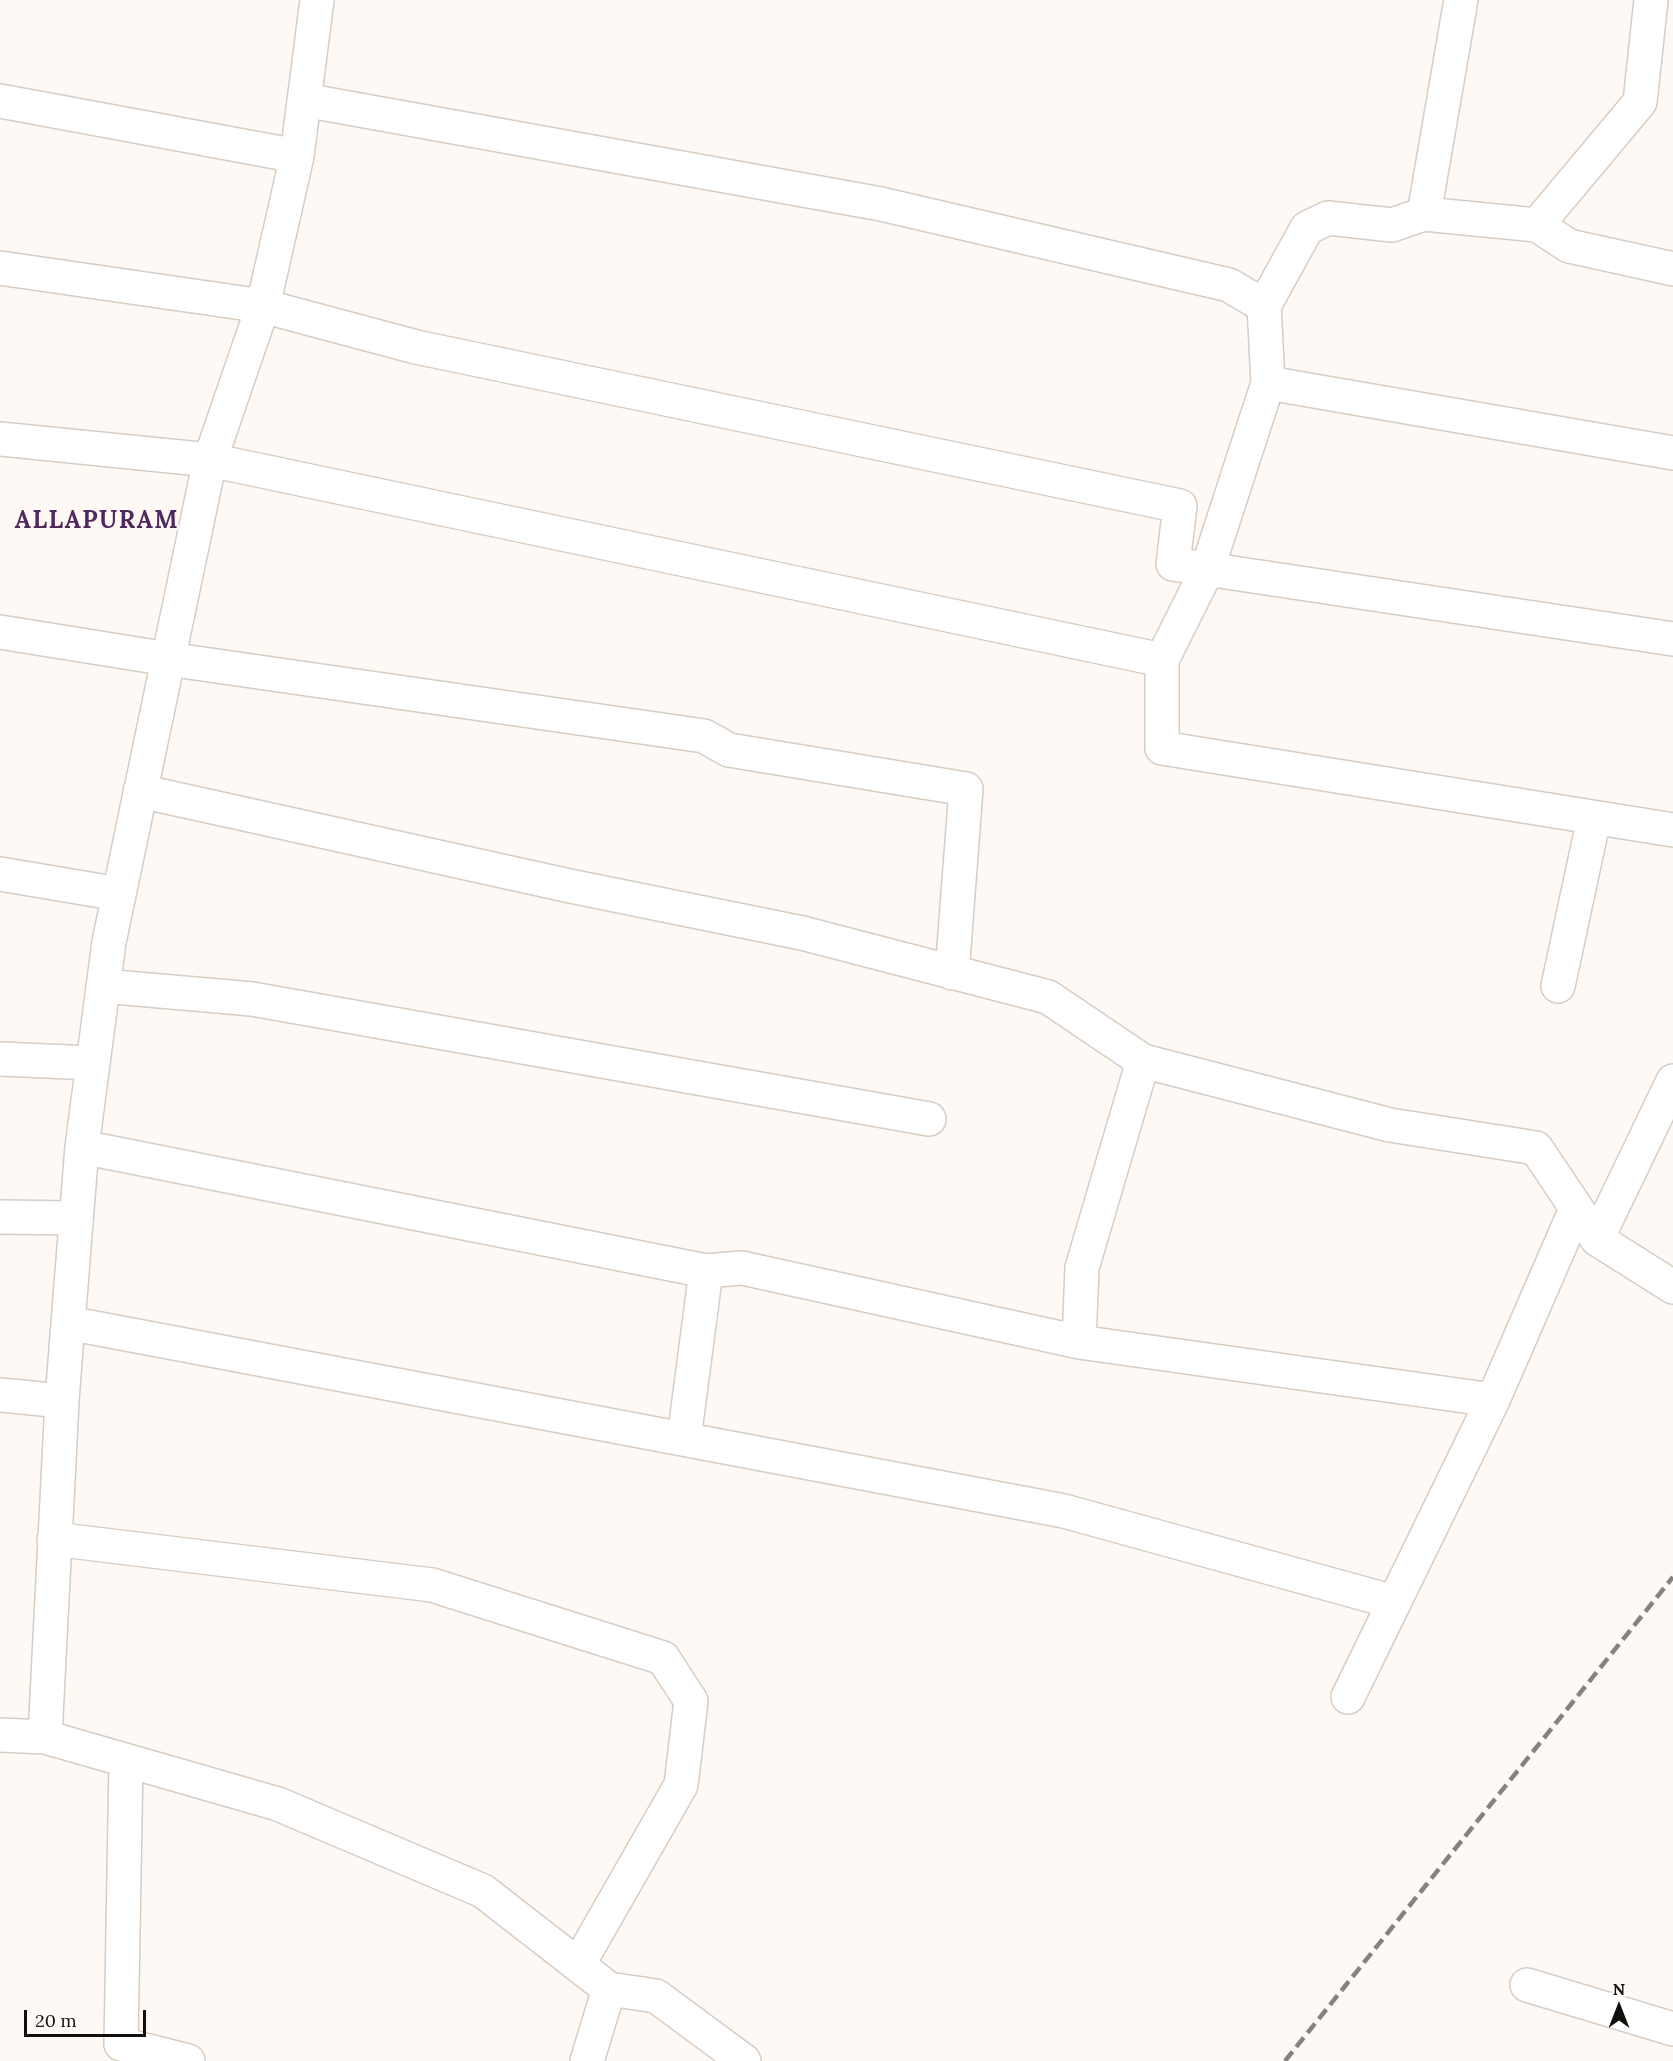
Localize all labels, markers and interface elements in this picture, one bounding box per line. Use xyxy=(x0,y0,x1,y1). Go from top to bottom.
district label: ALLAPURAM xyxy=(15,507,179,535)
north arrow xyxy=(1589,1977,1649,2037)
text: N xyxy=(1613,1979,1625,1999)
scale bar xyxy=(27,1998,148,2036)
text: 20 m xyxy=(35,2009,77,2032)

